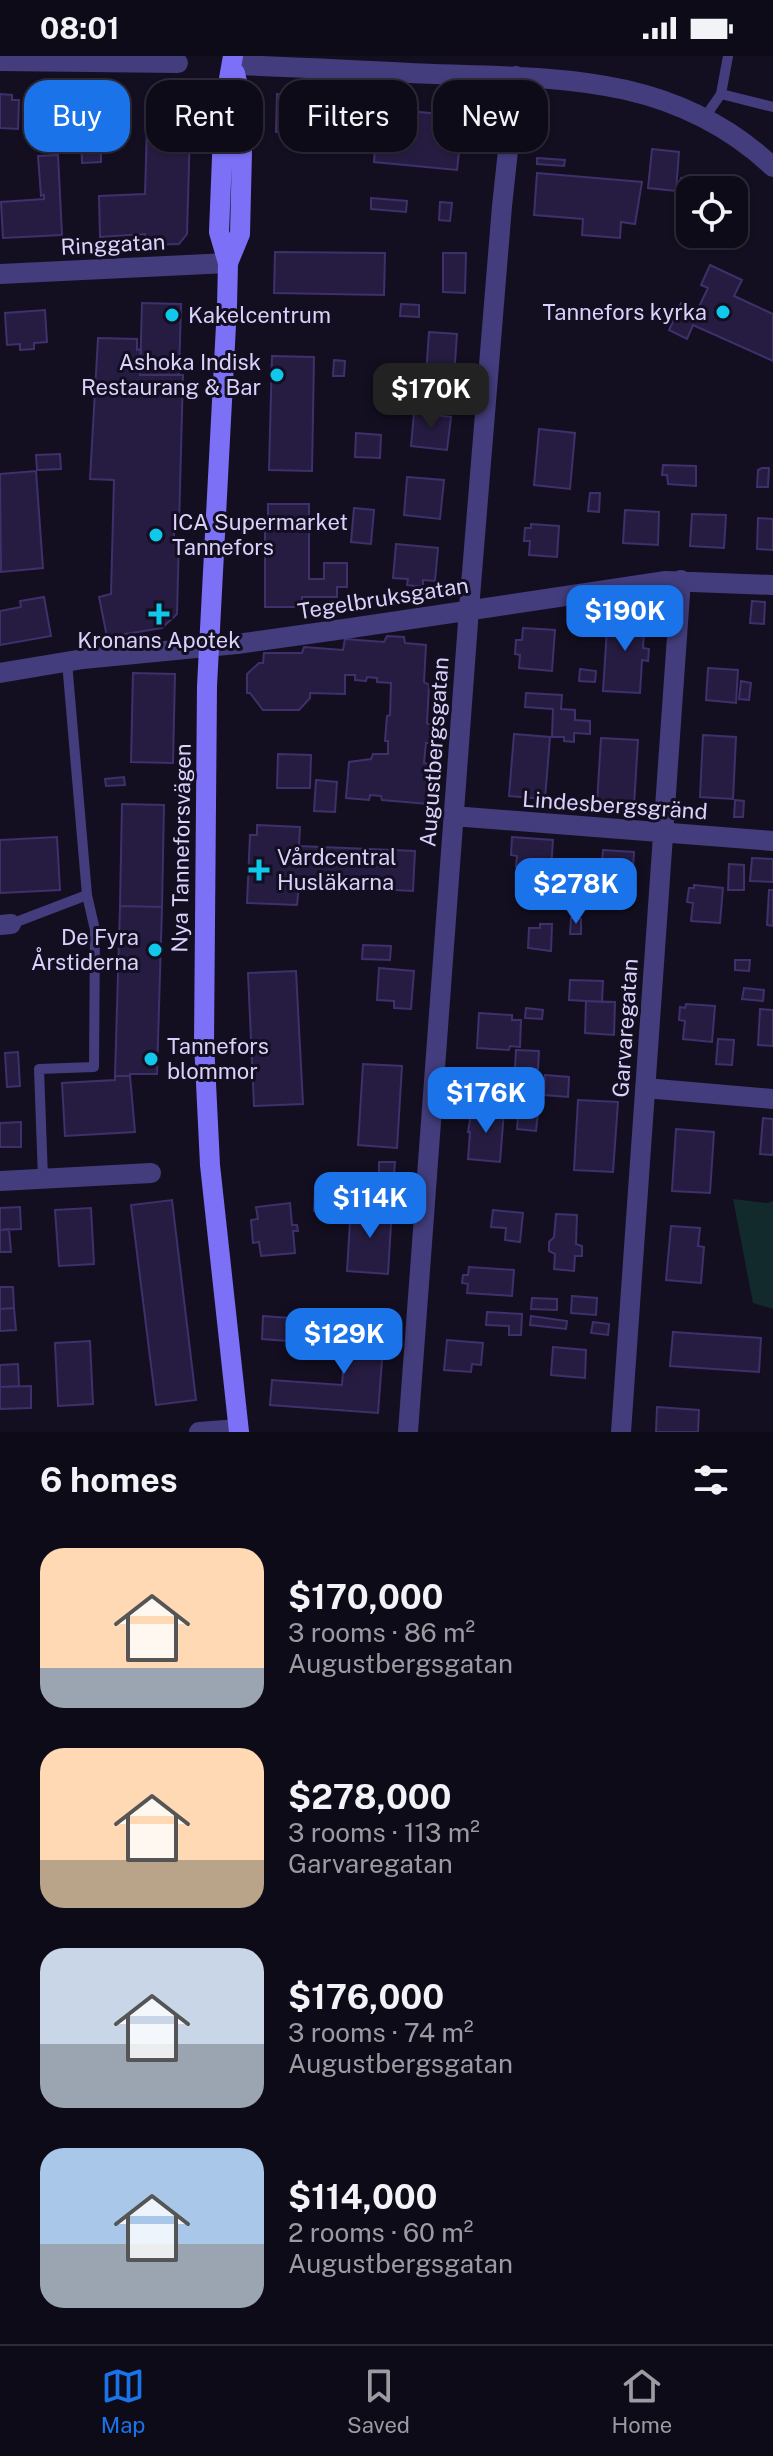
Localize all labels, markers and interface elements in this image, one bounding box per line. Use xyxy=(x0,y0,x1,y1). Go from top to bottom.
text: 08:01 xyxy=(40,10,120,46)
chip: Buy xyxy=(24,80,130,152)
chip: Rent xyxy=(146,80,263,152)
chip: Filters xyxy=(279,80,417,152)
chip: New xyxy=(433,80,548,152)
map controls xyxy=(676,176,748,248)
button: locate xyxy=(676,176,748,248)
street label: Ringgatan xyxy=(60,228,166,260)
place label: Tannefors kyrka xyxy=(542,299,707,325)
place label: Kakelcentrum xyxy=(188,302,331,328)
marker: Tannefors kyrka xyxy=(714,303,732,321)
marker: Kakelcentrum xyxy=(163,306,181,324)
place label: Ashoka Indisk Restaurang & Bar xyxy=(81,349,261,400)
pin: $170K xyxy=(375,363,487,431)
marker: Ashoka Indisk Restaurang & Bar xyxy=(268,366,286,384)
text: $170K xyxy=(391,373,471,404)
place label: ICA Supermarket Tannefors xyxy=(172,509,348,560)
marker: ICA Supermarket Tannefors xyxy=(147,526,165,544)
street label: Tegelbruksgatan xyxy=(296,572,470,624)
pin: $190K xyxy=(569,585,681,653)
text: $190K xyxy=(584,595,666,626)
marker: Kronans Apotek xyxy=(150,605,168,623)
place label: Kronans Apotek xyxy=(77,627,241,653)
street label: Augustbergsgatan xyxy=(414,656,454,848)
street label: Nya Tanneforsvägen xyxy=(166,743,196,953)
street label: Lindesbergsgränd xyxy=(521,786,709,824)
place label: Vårdcentral Husläkarna xyxy=(277,844,397,895)
pin: $278K xyxy=(520,858,632,926)
marker: Vårdcentral Husläkarna xyxy=(248,859,270,881)
text: $278K xyxy=(533,868,619,899)
place label: De Fyra Årstiderna xyxy=(31,924,139,975)
marker: De Fyra Årstiderna xyxy=(146,941,164,959)
street label: Garvaregatan xyxy=(607,958,643,1098)
place label: Tannefors blommor xyxy=(167,1033,269,1084)
marker: Tannefors blommor xyxy=(142,1050,160,1068)
pin: $176K xyxy=(430,1067,542,1135)
text: $176K xyxy=(446,1077,526,1108)
pin: $114K xyxy=(314,1172,426,1240)
text: $114K xyxy=(332,1182,408,1213)
pin: $129K xyxy=(288,1308,400,1376)
text: $129K xyxy=(303,1318,385,1349)
icon: filters xyxy=(689,1458,733,1502)
text: 6 homes xyxy=(40,1460,178,1500)
text: $170,000 xyxy=(288,1577,444,1617)
icon: home xyxy=(104,1580,200,1676)
text: 3 rooms · 86 m² xyxy=(288,1617,475,1648)
text: Augustbergsgatan xyxy=(288,1648,513,1679)
text: $278,000 xyxy=(288,1777,451,1817)
icon: home xyxy=(104,1780,200,1876)
text: 3 rooms · 113 m² xyxy=(288,1817,480,1848)
text: Garvaregatan xyxy=(288,1848,453,1879)
text: $176,000 xyxy=(288,1977,444,2017)
icon: home xyxy=(104,1980,200,2076)
text: 3 rooms · 74 m² xyxy=(288,2017,474,2048)
text: Augustbergsgatan xyxy=(288,2048,513,2079)
text: $114,000 xyxy=(288,2177,438,2217)
icon: home xyxy=(104,2180,200,2276)
text: 2 rooms · 60 m² xyxy=(288,2217,473,2248)
text: Augustbergsgatan xyxy=(288,2248,513,2279)
tab: Map xyxy=(101,2364,145,2438)
tab: Saved xyxy=(347,2364,410,2438)
tab: Home xyxy=(612,2364,672,2438)

